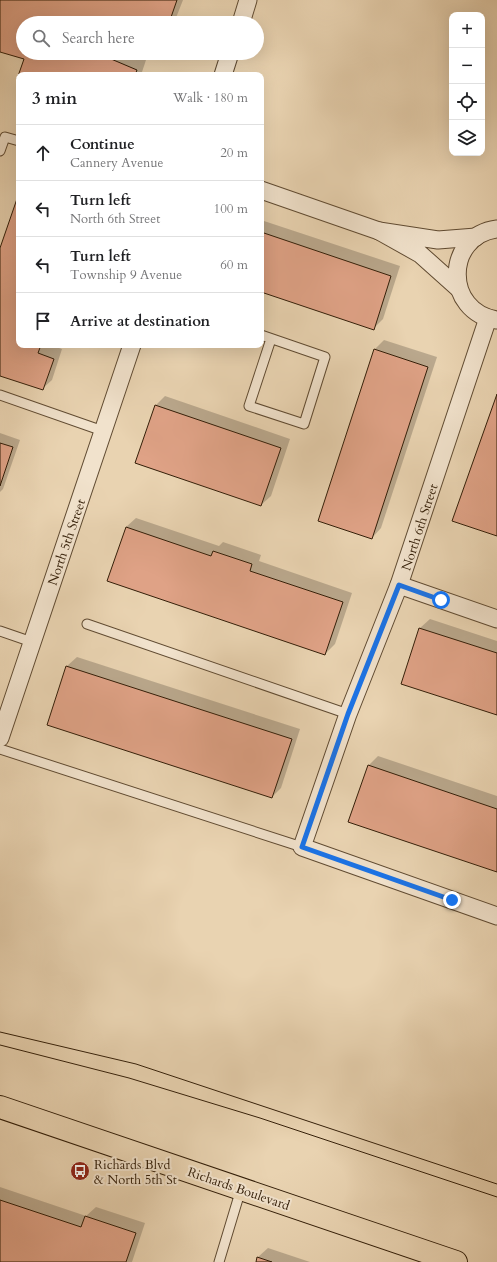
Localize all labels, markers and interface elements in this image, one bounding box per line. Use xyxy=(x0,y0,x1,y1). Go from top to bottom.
map controls xyxy=(449,12,485,156)
button: + xyxy=(449,12,485,48)
search box xyxy=(16,16,264,60)
icon: search xyxy=(30,27,52,49)
text: Search here xyxy=(62,28,135,48)
button: − xyxy=(449,48,485,84)
button: locate xyxy=(449,84,485,120)
text: 3 min xyxy=(32,87,77,110)
text: Walk · 180 m xyxy=(173,89,248,107)
button: layers xyxy=(449,120,485,156)
text: Continue xyxy=(70,134,135,154)
icon: ahead xyxy=(32,142,54,164)
text: 20 m xyxy=(220,144,248,162)
text: Cannery Avenue xyxy=(70,154,164,172)
text: Turn left xyxy=(70,190,131,210)
icon: left xyxy=(32,198,54,220)
text: 100 m xyxy=(214,200,248,218)
text: North 6th Street xyxy=(70,210,160,228)
text: Turn left xyxy=(70,246,131,266)
icon: left xyxy=(32,254,54,276)
text: 60 m xyxy=(220,256,248,274)
text: Township 9 Avenue xyxy=(70,266,182,284)
icon: arrive xyxy=(32,310,54,332)
text: Arrive at destination xyxy=(70,311,210,331)
street label: North 6th Street xyxy=(397,482,442,573)
street label: North 5th Street xyxy=(44,497,90,588)
route start xyxy=(432,591,450,609)
route end xyxy=(443,891,461,909)
place label: Richards Blvd & North 5th St xyxy=(94,1156,177,1189)
bus stop icon: Richards Blvd & North 5th St xyxy=(69,1160,91,1182)
street label: Richards Boulevard xyxy=(185,1163,292,1215)

